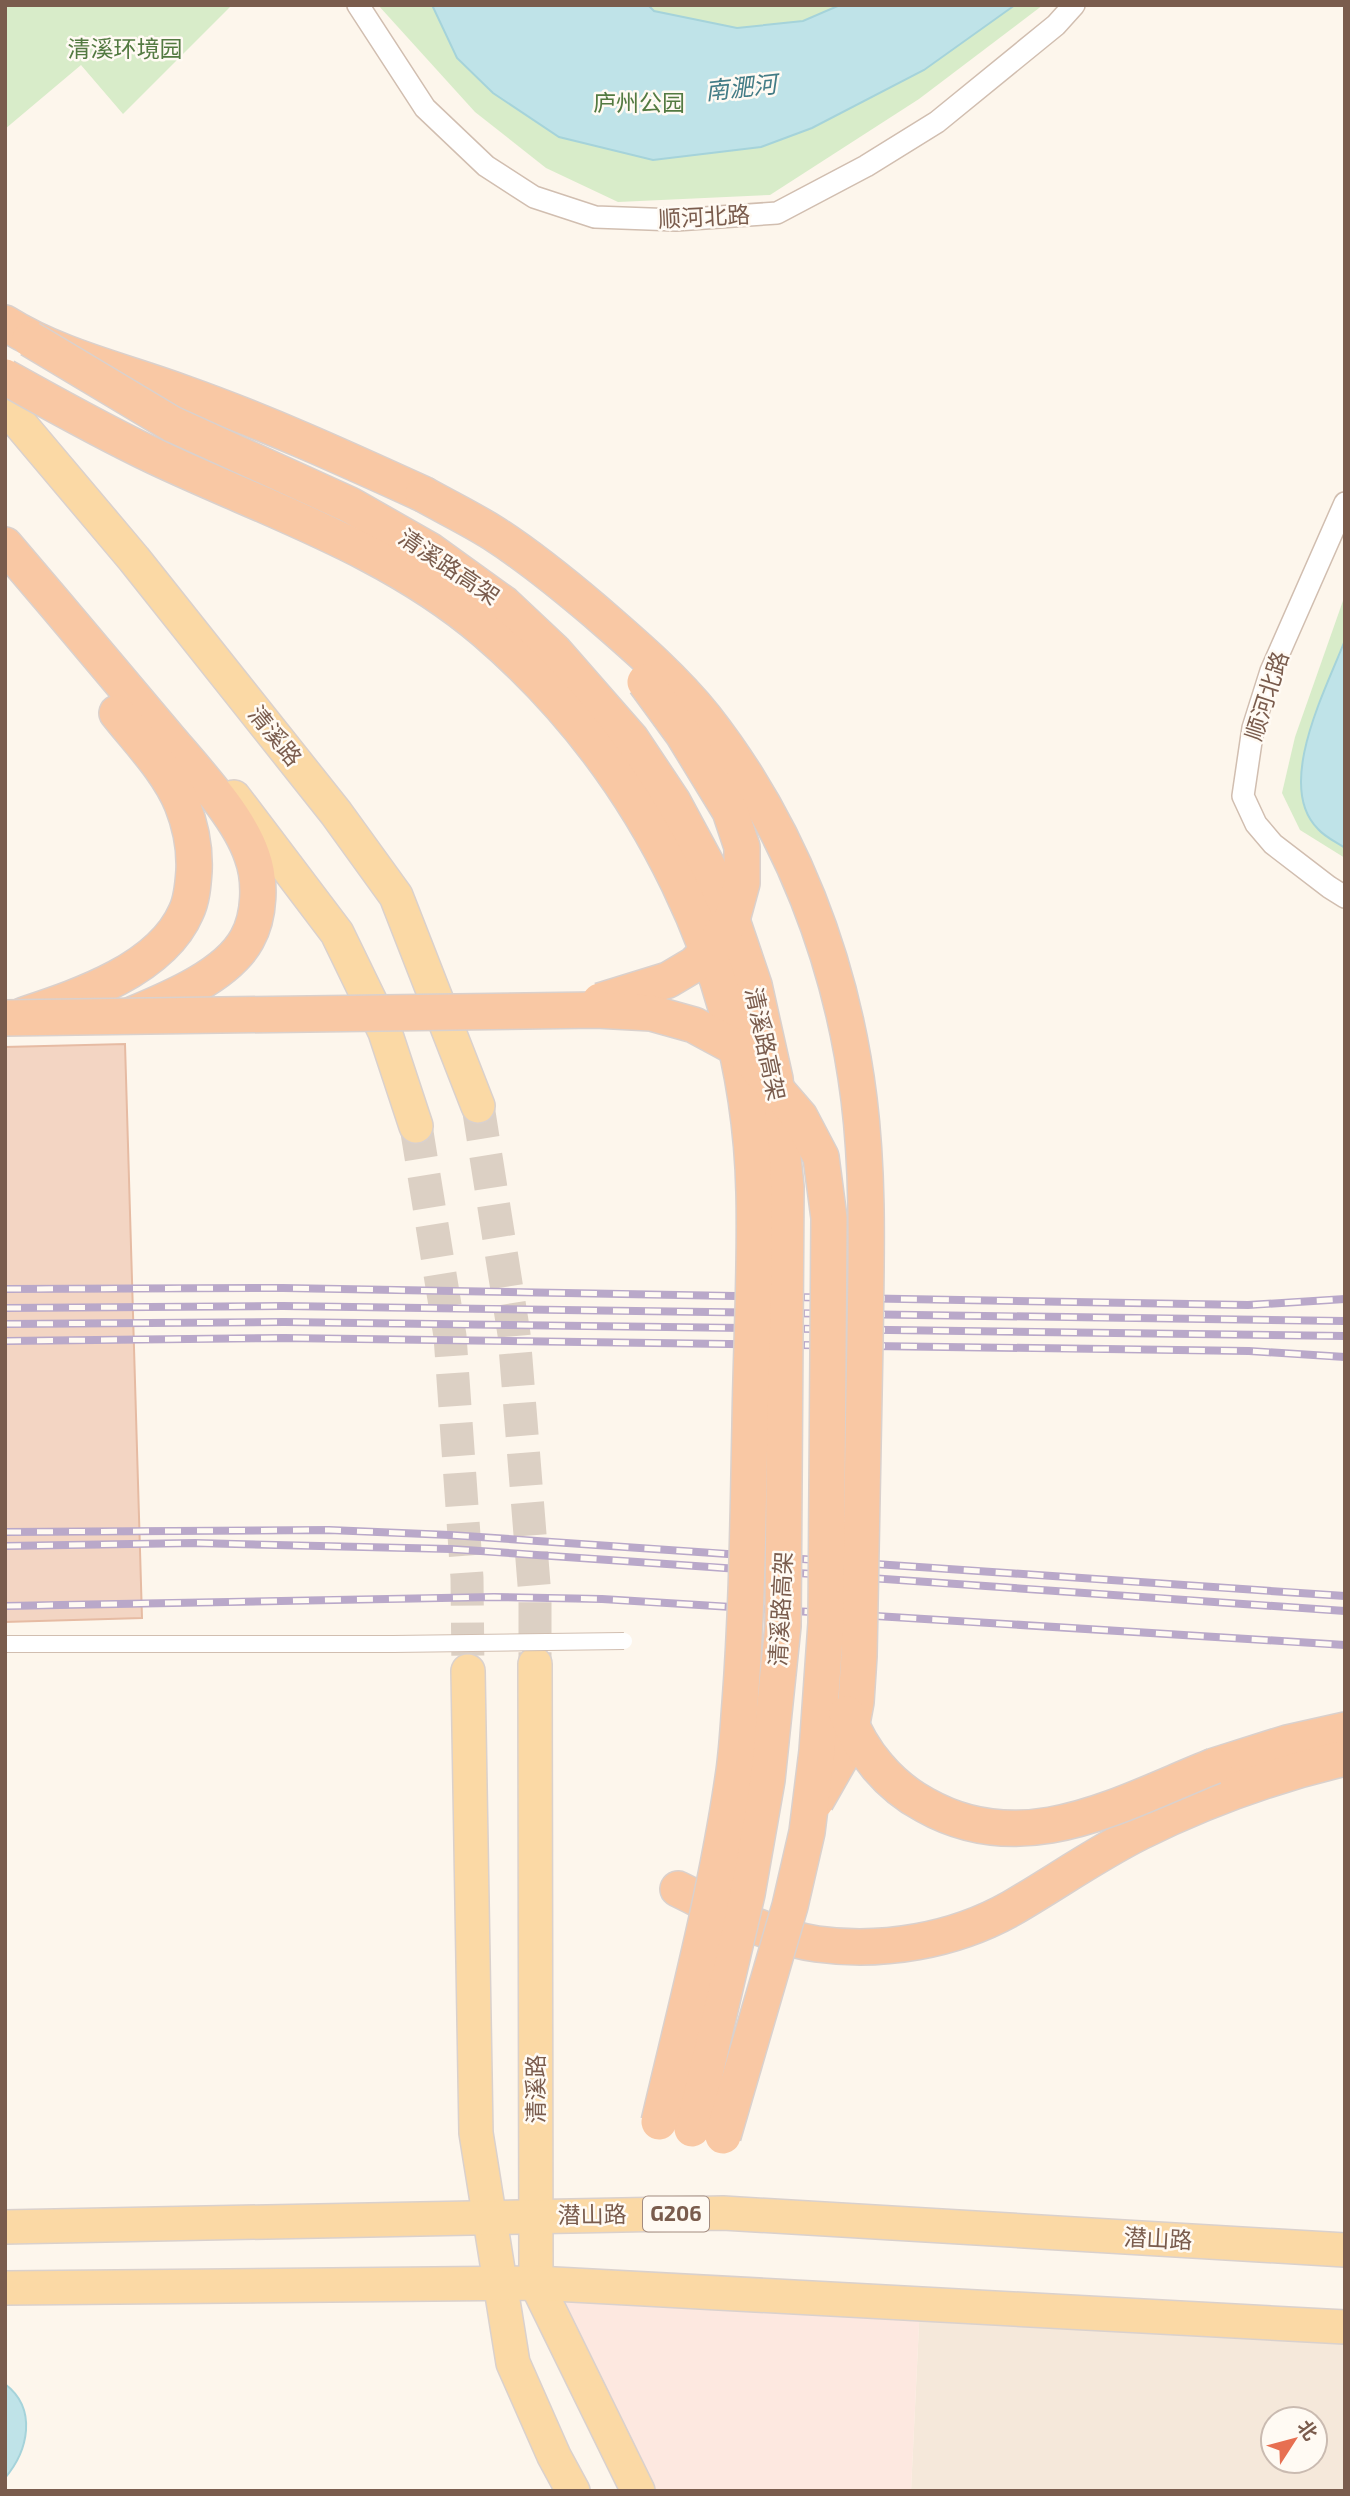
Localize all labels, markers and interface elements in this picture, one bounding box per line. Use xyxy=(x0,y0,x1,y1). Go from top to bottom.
park label: 清溪环境园 xyxy=(68,34,183,62)
water label: 南淝河 xyxy=(704,68,782,105)
park label: 庐州公园 xyxy=(593,88,685,116)
street label: 顺河北路 xyxy=(657,200,751,232)
street label: 清溪路高架 xyxy=(394,522,505,610)
street label: 顺河北路 xyxy=(1239,648,1294,744)
street label: 清溪路 xyxy=(243,700,308,771)
street label: 清溪路高架 xyxy=(740,985,792,1103)
street label: 清溪路高架 xyxy=(763,1551,797,1667)
street label: 清溪路 xyxy=(521,2055,549,2124)
road number: G206 xyxy=(643,2196,709,2232)
street label: 潜山路 xyxy=(557,2199,627,2229)
street label: 潜山路 xyxy=(1123,2222,1193,2254)
north arrow xyxy=(1259,2405,1329,2475)
text: 北 xyxy=(1293,2415,1323,2444)

